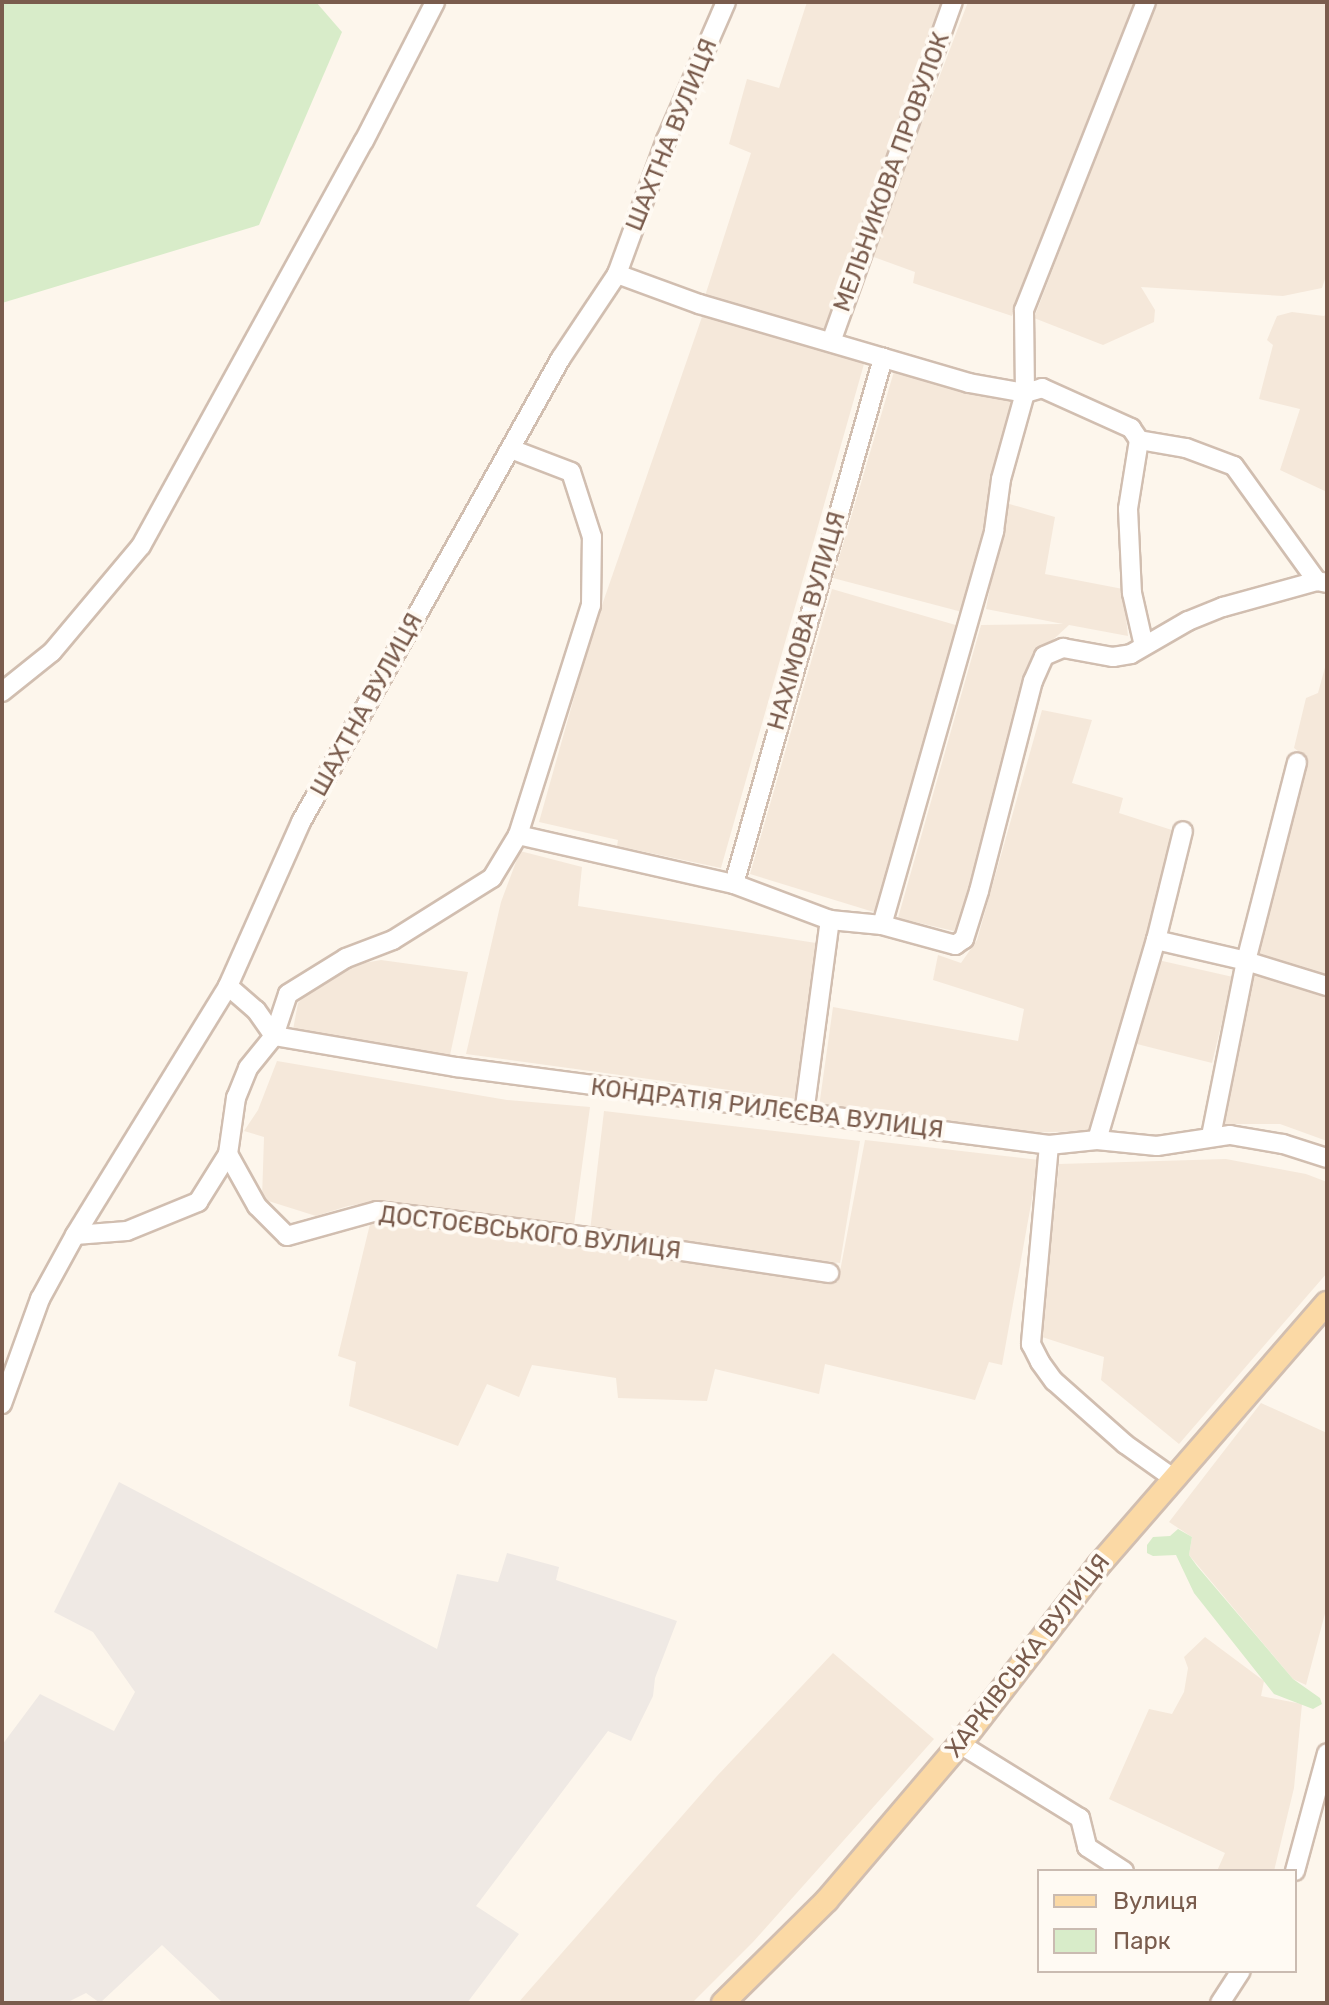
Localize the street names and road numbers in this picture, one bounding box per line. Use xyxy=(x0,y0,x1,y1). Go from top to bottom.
street label: МЕЛЬНИКОВА ПРОВУЛОК xyxy=(828,28,956,316)
street label: ШАХТНА ВУЛИЦЯ xyxy=(620,35,724,235)
street label: НАХІМОВА ВУЛИЦЯ xyxy=(762,508,852,734)
street label: ШАХТНА ВУЛИЦЯ xyxy=(305,608,429,802)
street label: КОНДРАТІЯ РИЛЄЄВА ВУЛИЦЯ xyxy=(589,1073,945,1145)
street label: ДОСТОЄВСЬКОГО ВУЛИЦЯ xyxy=(377,1200,683,1266)
street label: ХАРКІВСЬКА ВУЛИЦЯ xyxy=(940,1549,1116,1763)

